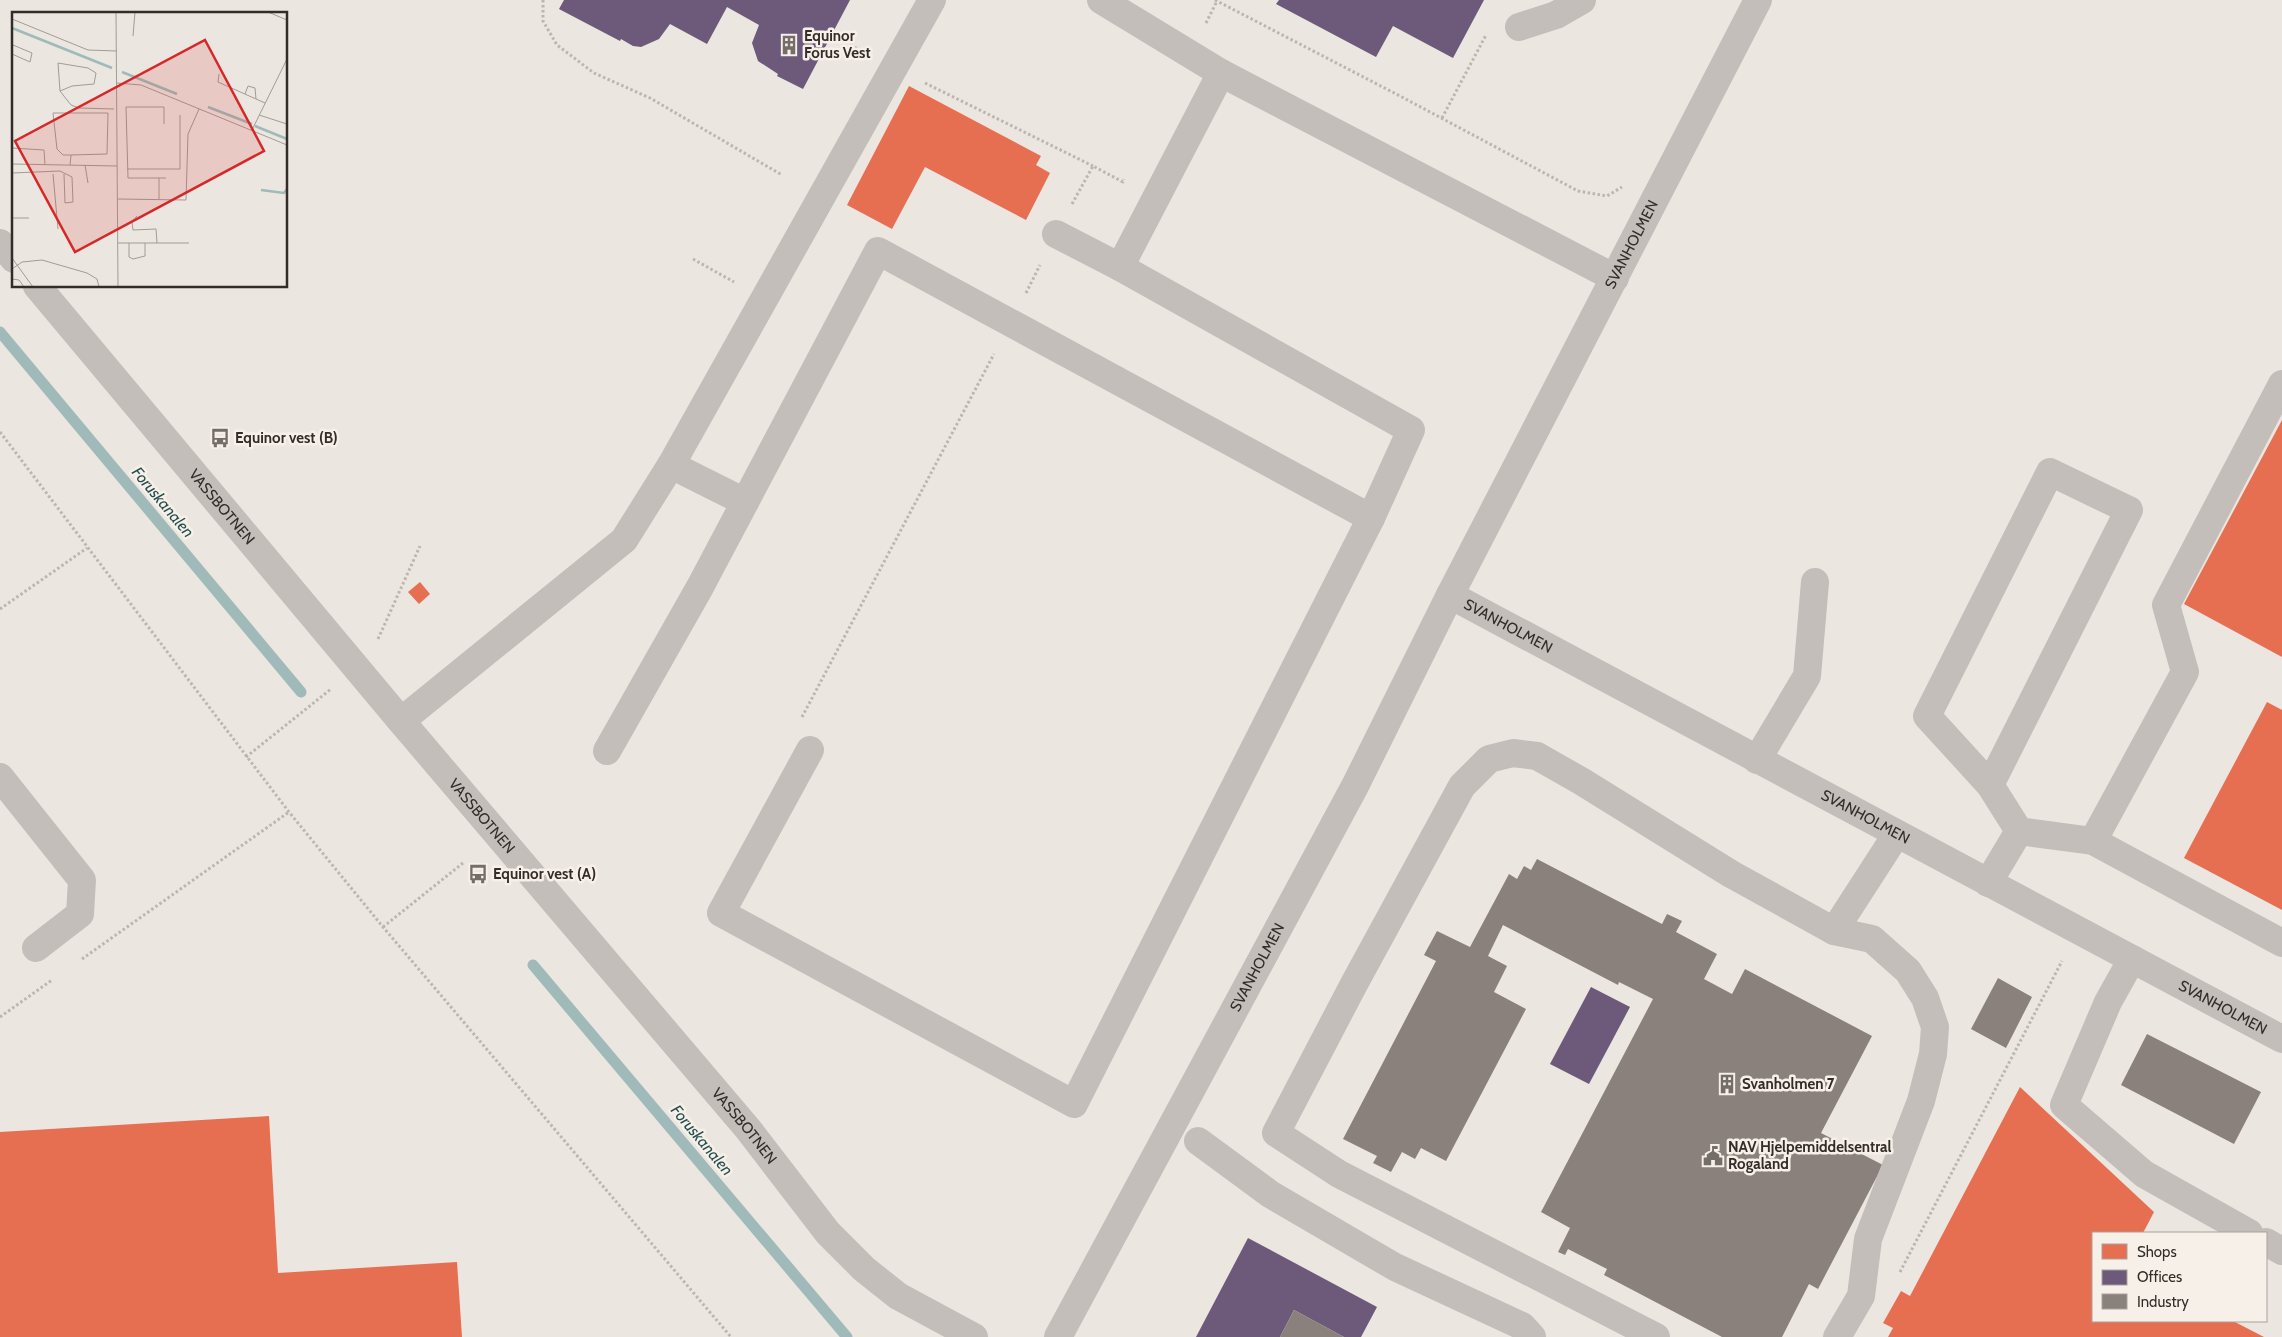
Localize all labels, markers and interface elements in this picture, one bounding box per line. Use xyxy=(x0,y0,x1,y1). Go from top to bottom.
inset map xyxy=(12,12,288,288)
place label: Equinor Forus Vest xyxy=(804,27,871,62)
building icon: Equinor Forus Vest xyxy=(778,34,800,56)
street label: SVANHOLMEN xyxy=(1601,197,1662,292)
bus stop icon: Equinor vest (B) xyxy=(209,427,231,449)
place label: Equinor vest (B) xyxy=(235,429,338,447)
water label: Foruskanalen xyxy=(128,463,198,541)
street label: VASSBOTNEN xyxy=(185,466,259,548)
street label: SVANHOLMEN xyxy=(1461,595,1556,657)
street label: VASSBOTNEN xyxy=(445,775,519,857)
street label: SVANHOLMEN xyxy=(1818,786,1913,848)
bus stop icon: Equinor vest (A) xyxy=(467,863,489,885)
place label: Equinor vest (A) xyxy=(493,865,596,883)
street label: SVANHOLMEN xyxy=(1226,920,1288,1015)
street label: SVANHOLMEN xyxy=(2176,976,2270,1038)
building icon: Svanholmen 7 xyxy=(1716,1073,1738,1095)
place label: Svanholmen 7 xyxy=(1742,1075,1835,1093)
street label: VASSBOTNEN xyxy=(708,1084,780,1167)
water label: Foruskanalen xyxy=(667,1101,737,1179)
place label: NAV Hjelpemiddelsentral Rogaland xyxy=(1728,1138,1892,1173)
public building icon: NAV Hjelpemiddelsentral Rogaland xyxy=(1702,1145,1724,1167)
legend xyxy=(2092,1232,2267,1322)
text: Shops xyxy=(2137,1243,2177,1261)
text: Offices xyxy=(2137,1268,2182,1286)
text: Industry xyxy=(2137,1293,2189,1311)

